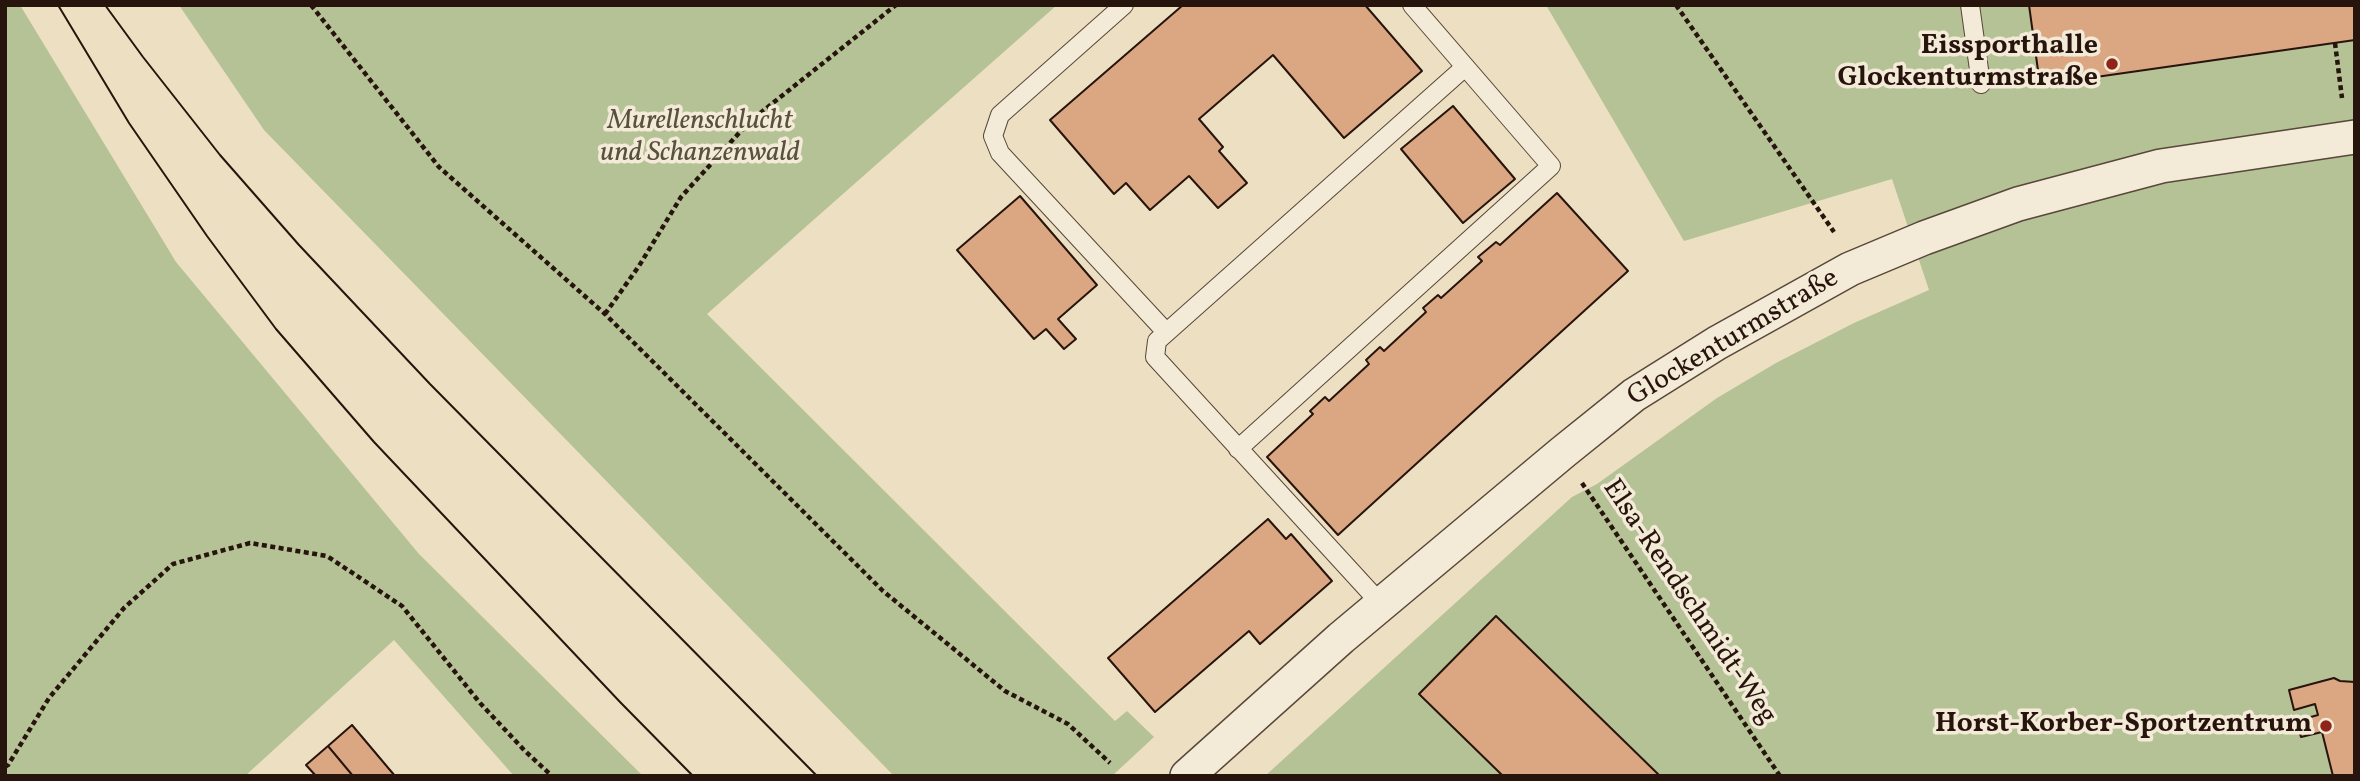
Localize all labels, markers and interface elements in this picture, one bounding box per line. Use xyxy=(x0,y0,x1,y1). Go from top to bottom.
place label: Eissporthalle Glockenturmstraße xyxy=(1837,31,2098,97)
marker: Eissporthalle Glockenturmstraße xyxy=(2104,56,2120,72)
park label: Murellenschlucht und Schanzenwald xyxy=(600,106,800,172)
street label: Glockenturmstraße xyxy=(1622,263,1846,415)
street label: Elsa-Rendschmidt-Weg xyxy=(1593,474,1783,732)
place label: Horst-Korber-Sportzentrum xyxy=(1935,709,2312,743)
marker: Horst-Korber-Sportzentrum xyxy=(2318,718,2334,734)

